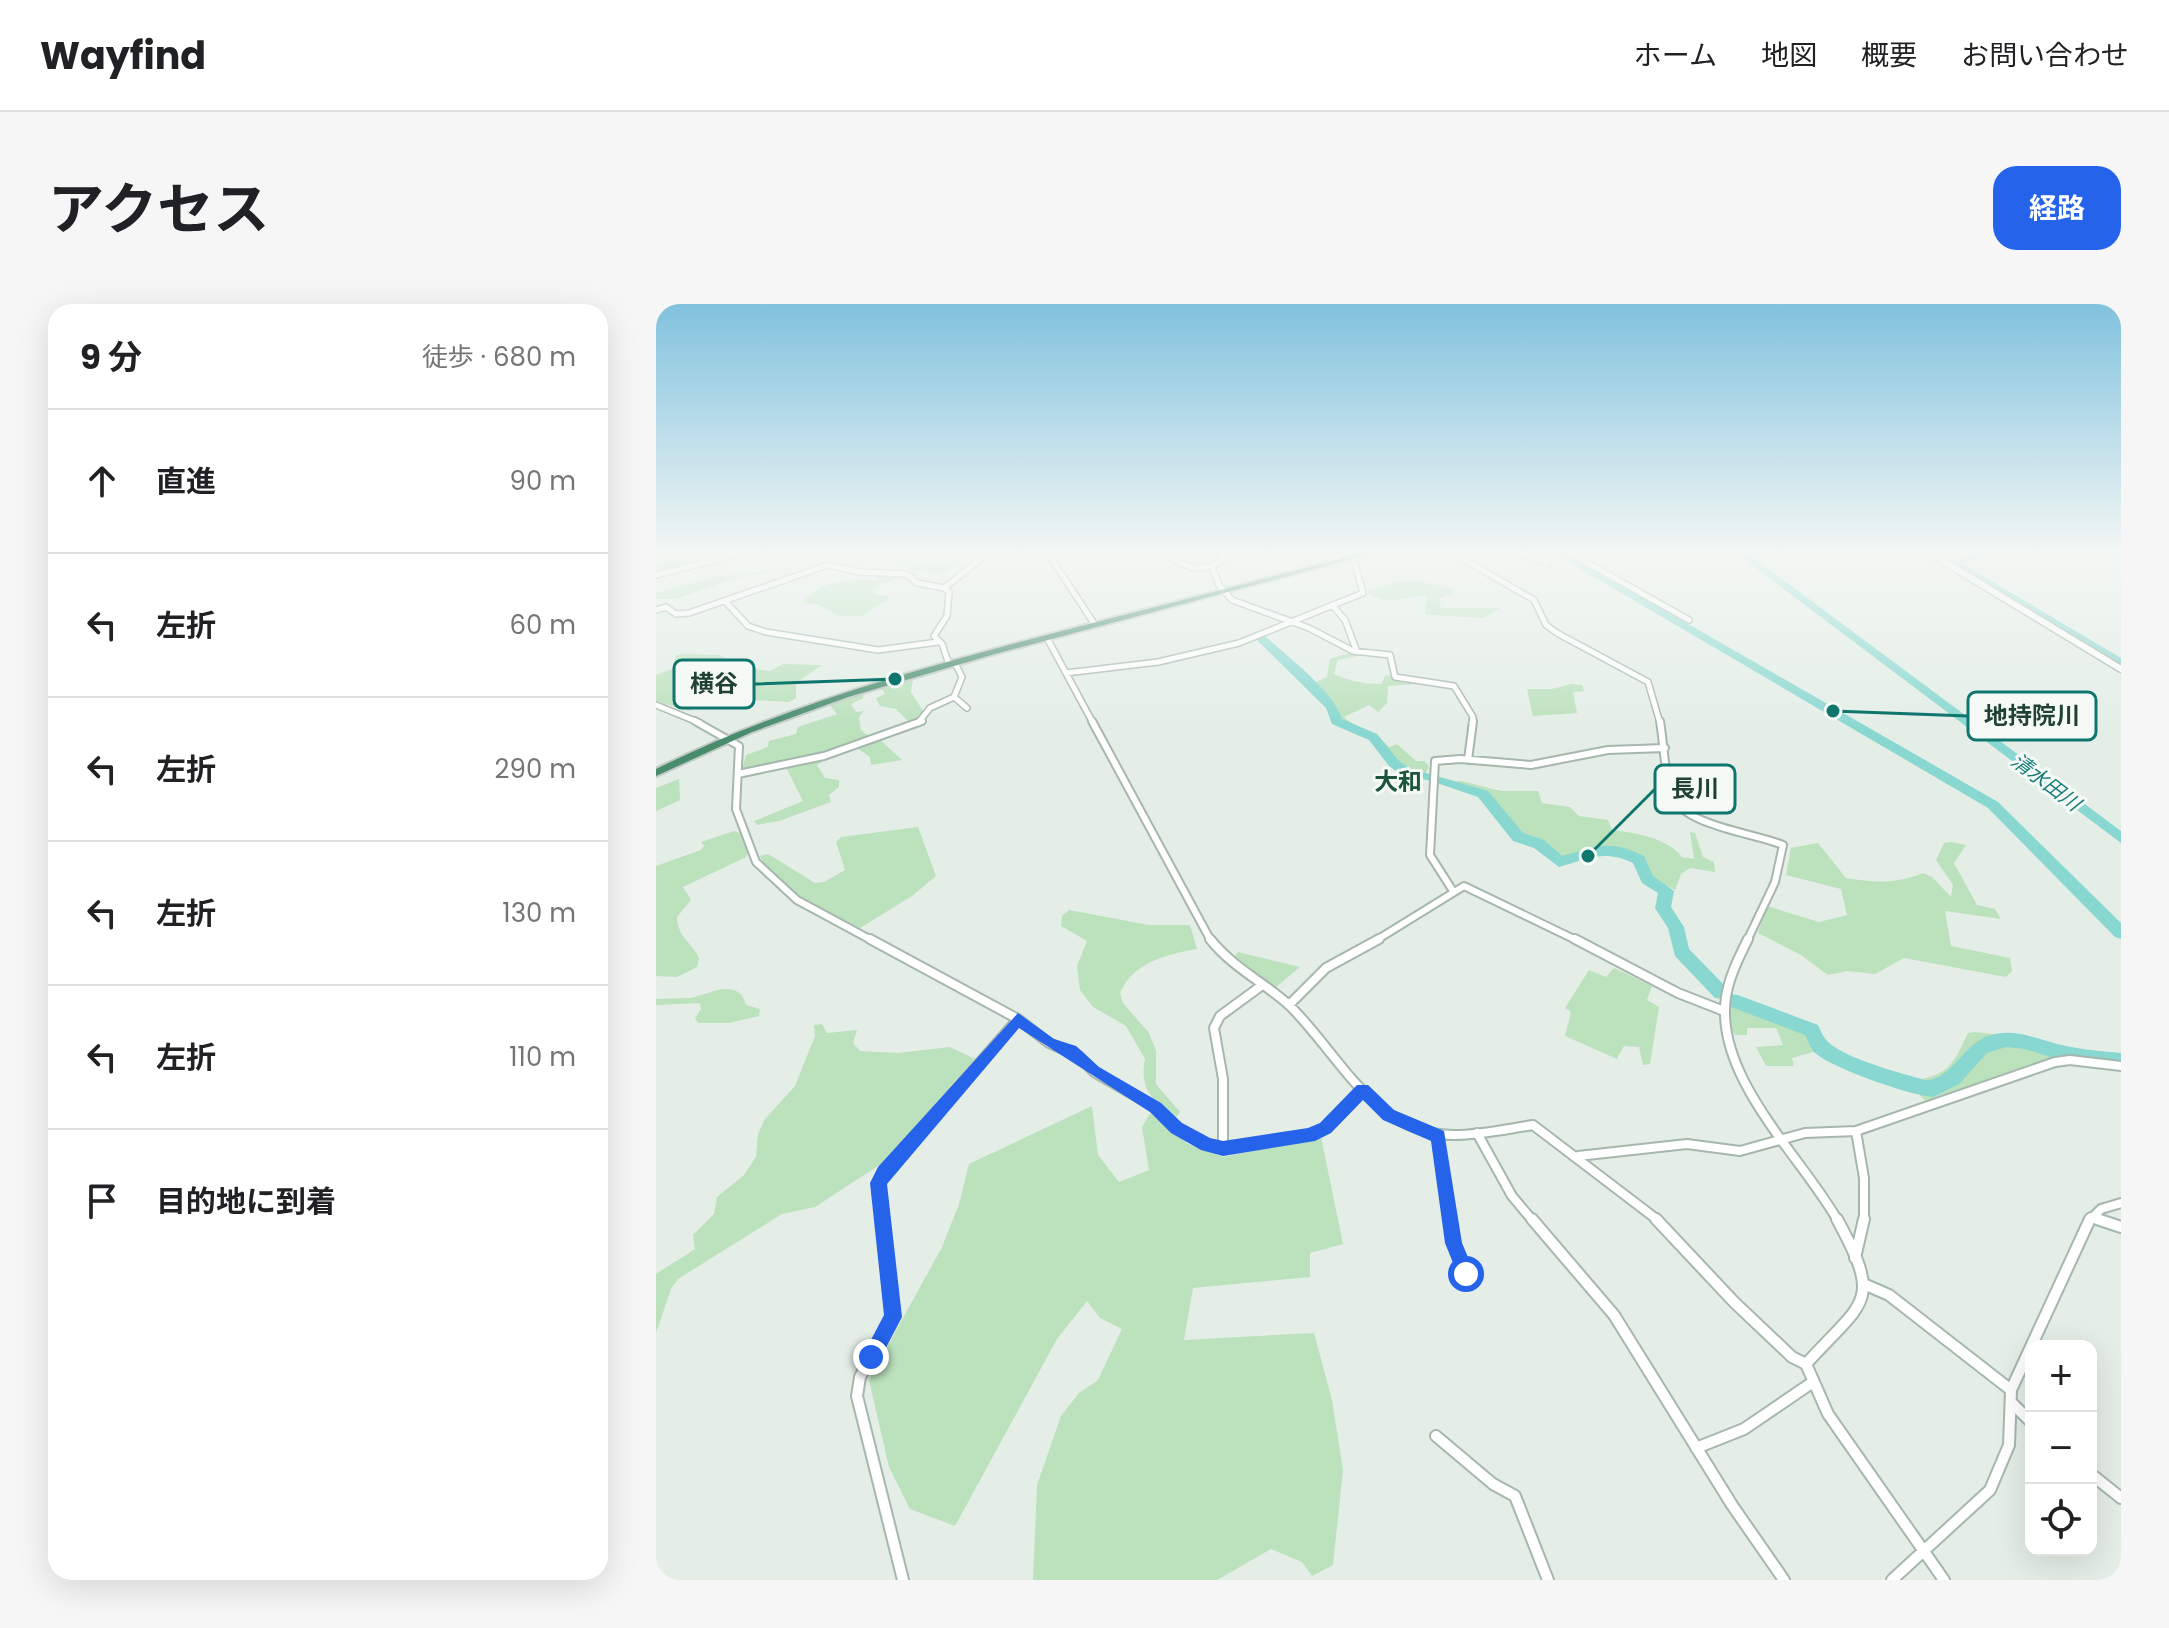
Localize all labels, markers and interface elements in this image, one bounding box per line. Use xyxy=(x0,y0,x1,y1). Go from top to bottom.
text: Wayfind xyxy=(40,29,206,82)
text: ホーム xyxy=(1634,36,1717,75)
text: 地図 xyxy=(1761,36,1817,75)
text: 概要 xyxy=(1861,36,1917,75)
text: お問い合わせ xyxy=(1961,36,2129,75)
button: 経路 xyxy=(1993,166,2121,250)
text: アクセス xyxy=(48,170,269,249)
text: 9 分 xyxy=(80,333,142,381)
text: 徒歩 · 680 m xyxy=(422,339,576,375)
icon: ahead xyxy=(80,459,124,503)
text: 直進 xyxy=(156,460,216,503)
text: 90 m xyxy=(510,463,576,499)
icon: left xyxy=(80,603,124,647)
text: 左折 xyxy=(156,604,216,647)
text: 60 m xyxy=(509,607,576,643)
callout: 横谷 xyxy=(674,660,754,708)
text: 横谷 xyxy=(690,667,738,700)
callout: 地持院川 xyxy=(1968,692,2096,740)
text: 地持院川 xyxy=(1984,699,2080,732)
icon: left xyxy=(80,747,124,791)
water label: 清水田川 xyxy=(2006,747,2088,818)
text: 左折 xyxy=(156,748,216,791)
text: 290 m xyxy=(495,751,576,787)
district label: 大和 xyxy=(1374,765,1422,798)
callout: 長川 xyxy=(1655,765,1735,813)
text: 長川 xyxy=(1671,772,1719,805)
icon: left xyxy=(80,891,124,935)
text: 左折 xyxy=(156,892,216,935)
text: 130 m xyxy=(502,895,576,931)
icon: left xyxy=(80,1035,124,1079)
text: 左折 xyxy=(156,1036,216,1079)
text: 110 m xyxy=(509,1039,576,1075)
icon: arrive xyxy=(80,1179,124,1223)
text: 目的地に到着 xyxy=(156,1180,336,1223)
route start xyxy=(1448,1256,1484,1292)
route end xyxy=(853,1339,889,1375)
map controls xyxy=(2025,1340,2097,1556)
button: + xyxy=(2025,1340,2097,1412)
button: − xyxy=(2025,1412,2097,1484)
button: locate xyxy=(2025,1484,2097,1556)

